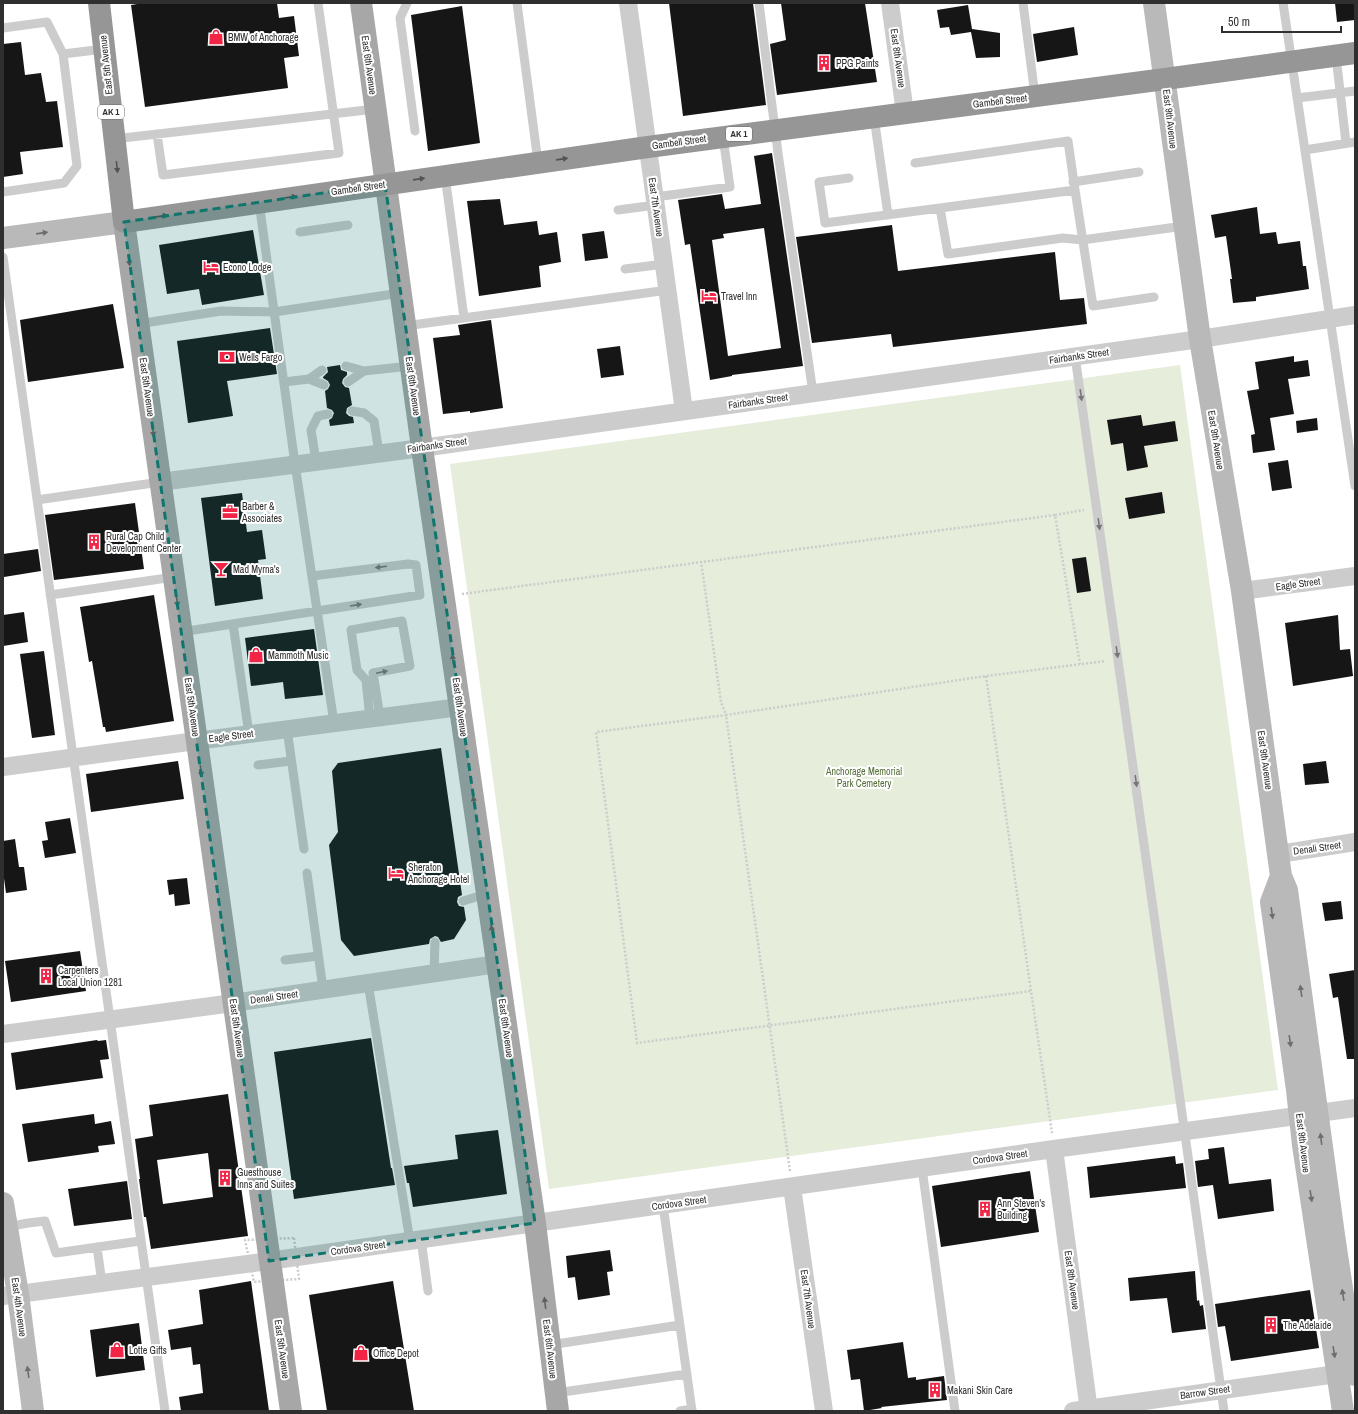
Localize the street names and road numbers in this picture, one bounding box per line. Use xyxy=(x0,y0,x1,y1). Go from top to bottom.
street label: East 8th Avenue xyxy=(887,28,909,89)
street label: East 5th Avenue xyxy=(96,34,116,95)
street label: East 6th Avenue xyxy=(358,35,380,96)
street label: East 9th Avenue xyxy=(1160,89,1180,150)
street label: Gambell Street xyxy=(972,91,1029,111)
road number: AK 1 xyxy=(98,105,124,119)
road number: AK 1 xyxy=(726,127,752,141)
street label: Gambell Street xyxy=(651,132,708,152)
street label: East 7th Avenue xyxy=(645,177,667,238)
street label: Gambell Street xyxy=(330,178,387,198)
street label: Fairbanks Street xyxy=(1048,345,1110,367)
street label: East 6th Avenue xyxy=(402,356,424,417)
street label: East 5th Avenue xyxy=(136,357,158,418)
street label: Fairbanks Street xyxy=(727,390,789,412)
street label: East 9th Avenue xyxy=(1205,410,1227,471)
street label: Fairbanks Street xyxy=(406,434,468,456)
street label: Eagle Street xyxy=(1275,574,1322,594)
street label: East 5th Avenue xyxy=(181,677,203,738)
street label: East 6th Avenue xyxy=(449,677,471,738)
street label: Eagle Street xyxy=(208,727,255,745)
street label: East 9th Avenue xyxy=(1254,730,1276,791)
street label: Denali Street xyxy=(1292,838,1342,858)
street label: Denali Street xyxy=(249,987,299,1007)
street label: East 5th Avenue xyxy=(226,998,248,1059)
street label: East 6th Avenue xyxy=(495,998,517,1059)
street label: East 9th Avenue xyxy=(1293,1113,1313,1174)
street label: Cordova Street xyxy=(972,1147,1029,1167)
street label: Cordova Street xyxy=(651,1193,708,1213)
street label: Cordova Street xyxy=(330,1238,387,1258)
street label: East 8th Avenue xyxy=(1061,1250,1083,1311)
street label: East 7th Avenue xyxy=(797,1269,819,1330)
street label: East 4th Avenue xyxy=(8,1277,30,1338)
street label: East 5th Avenue xyxy=(271,1319,293,1380)
street label: East 6th Avenue xyxy=(540,1319,560,1380)
street label: Barrow Street xyxy=(1179,1382,1231,1402)

